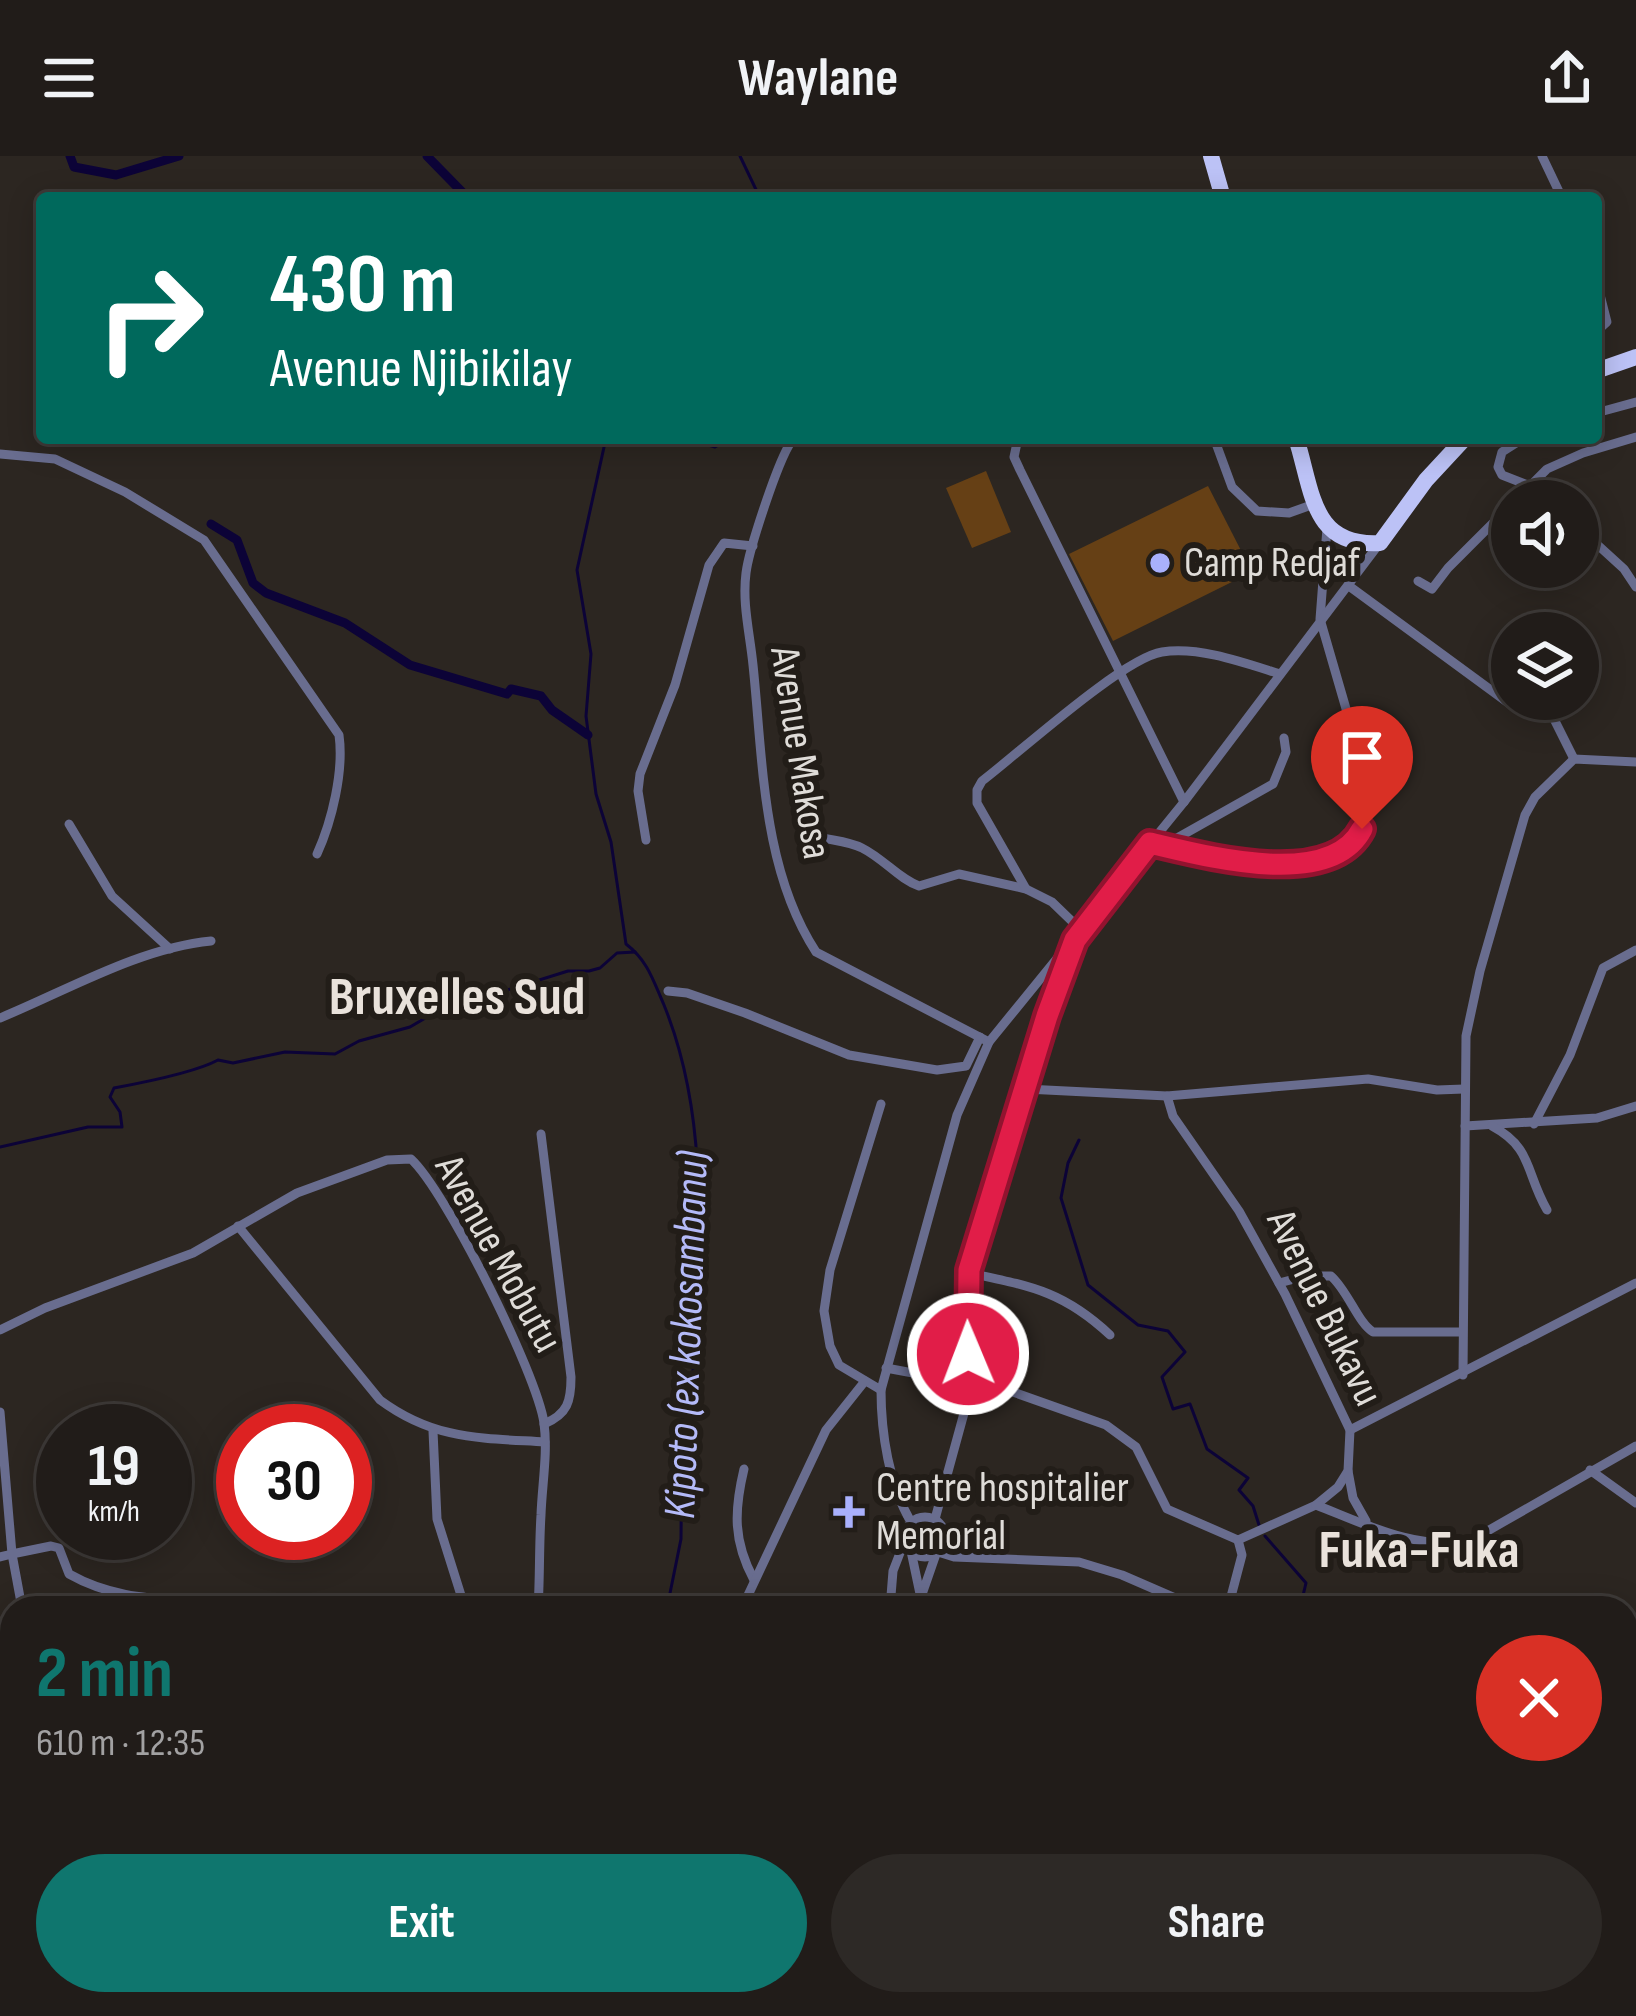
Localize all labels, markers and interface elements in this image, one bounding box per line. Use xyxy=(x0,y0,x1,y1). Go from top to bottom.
icon: menu xyxy=(36,45,102,111)
icon: share xyxy=(1534,45,1600,111)
text: Waylane xyxy=(738,46,898,111)
text: 430 m xyxy=(270,235,456,336)
icon: right xyxy=(72,240,228,396)
text: Avenue Njibikilay xyxy=(270,337,572,402)
map controls xyxy=(1491,480,1599,720)
button: sound xyxy=(1491,480,1599,588)
place label: Camp Redjaf xyxy=(1184,538,1361,589)
marker: Camp Redjaf xyxy=(1147,550,1173,576)
button: layers xyxy=(1491,612,1599,720)
street label: Avenue Makosa xyxy=(758,642,842,863)
pin xyxy=(1311,706,1413,829)
icon: arrive xyxy=(1329,724,1395,790)
district label: Bruxelles Sud xyxy=(329,965,585,1030)
street label: Avenue Mobutu xyxy=(423,1146,573,1361)
water label: Kipoto (ex kokosambanu) xyxy=(653,1150,721,1520)
street label: Avenue Bukavu xyxy=(1254,1201,1393,1414)
position arrow xyxy=(905,1291,1031,1417)
speed limit sign: 30 xyxy=(216,1404,372,1560)
text: 19 xyxy=(88,1431,140,1503)
place label: Centre hospitalier Memorial xyxy=(876,1463,1129,1562)
text: km/h xyxy=(88,1494,140,1530)
marker: Centre hospitalier Memorial xyxy=(833,1496,865,1528)
district label: Fuka-Fuka xyxy=(1318,1518,1520,1583)
text: 2 min xyxy=(36,1631,173,1718)
button: close xyxy=(1476,1635,1602,1761)
text: 610 m · 12:35 xyxy=(36,1720,205,1767)
button: Exit xyxy=(36,1854,807,1992)
button: Share xyxy=(831,1854,1602,1992)

